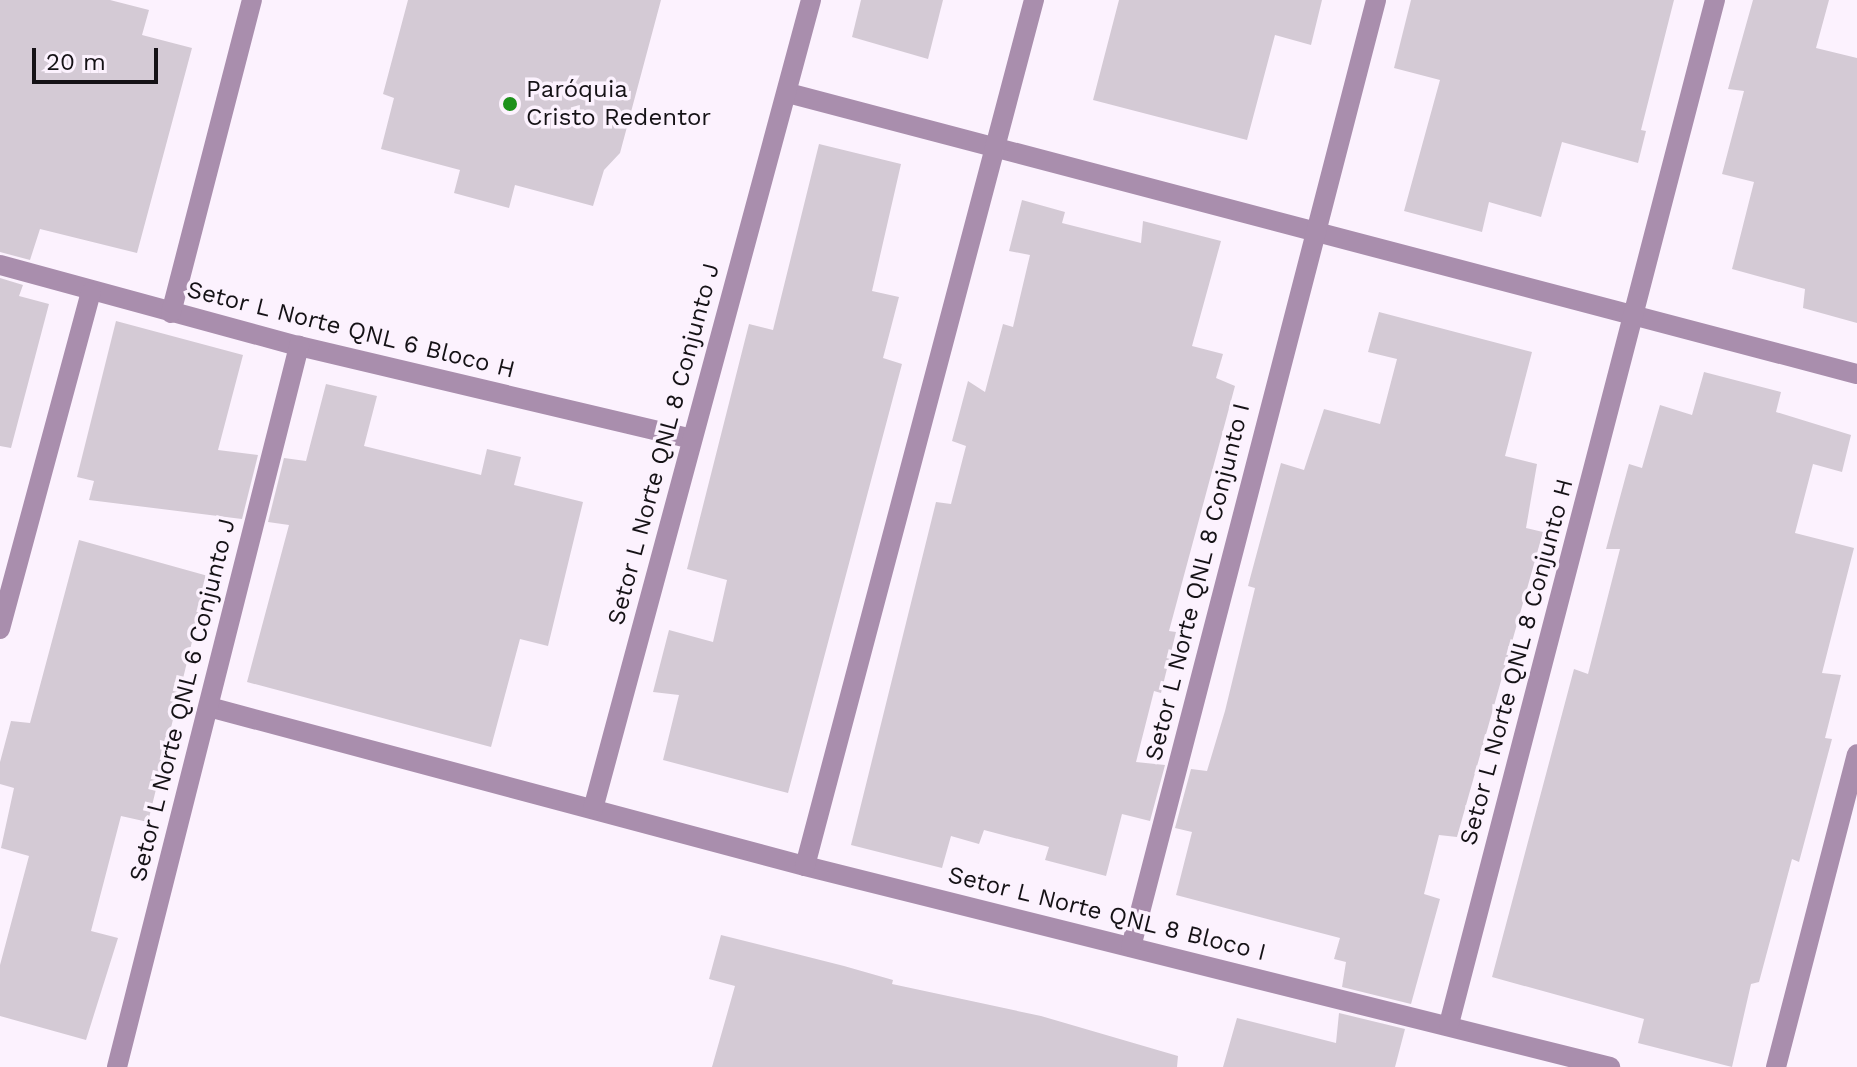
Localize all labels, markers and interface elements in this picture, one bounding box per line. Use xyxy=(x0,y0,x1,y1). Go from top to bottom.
scale bar xyxy=(36,32,162,82)
text: 20 m xyxy=(46,48,106,76)
place label: Paróquia Cristo Redentor xyxy=(526,76,711,132)
marker: Paróquia Cristo Redentor xyxy=(501,95,519,113)
street label: Setor L Norte QNL 8 Conjunto J xyxy=(601,259,727,629)
street label: Setor L Norte QNL 6 Bloco H xyxy=(183,275,519,385)
street label: Setor L Norte QNL 8 Conjunto I xyxy=(1139,399,1257,765)
street label: Setor L Norte QNL 8 Conjunto H xyxy=(1454,475,1580,849)
street label: Setor L Norte QNL 6 Conjunto J xyxy=(124,514,242,886)
street label: Setor L Norte QNL 8 Bloco I xyxy=(944,860,1270,968)

